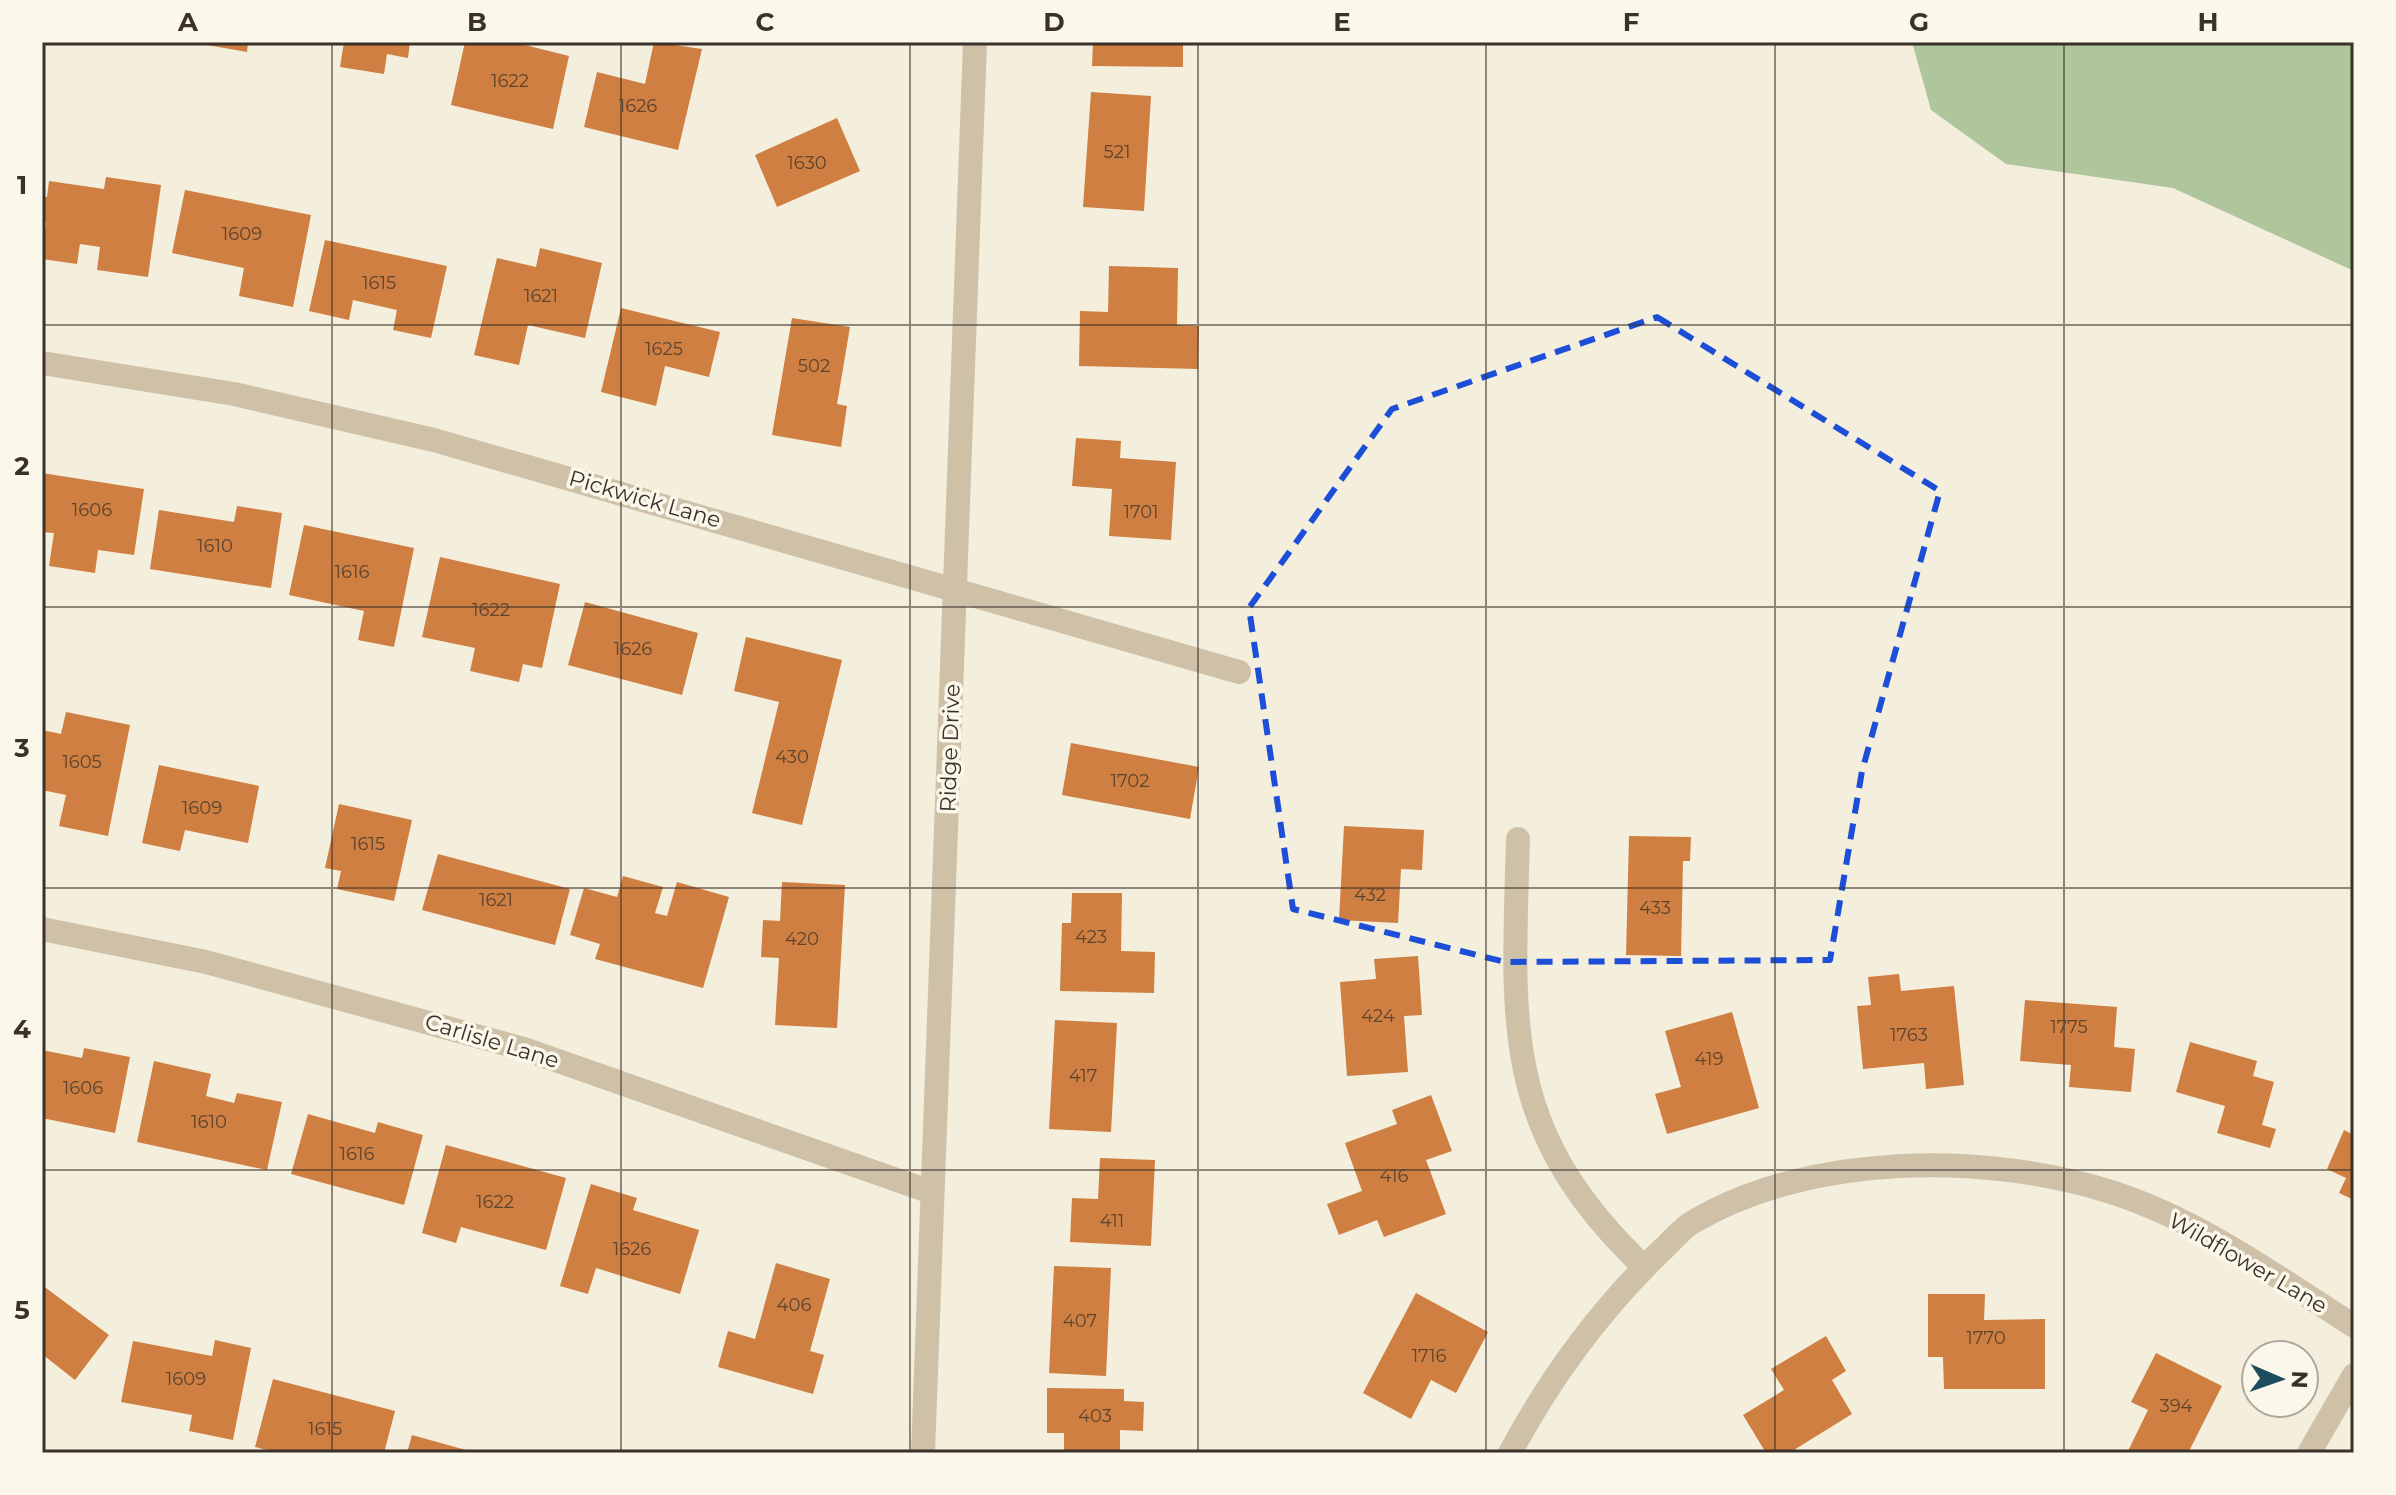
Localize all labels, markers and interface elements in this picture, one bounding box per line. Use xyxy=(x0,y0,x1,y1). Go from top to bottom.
text: A xyxy=(177,6,199,38)
text: B xyxy=(467,6,487,38)
text: C xyxy=(756,6,775,38)
text: D xyxy=(1043,6,1065,38)
text: E xyxy=(1333,6,1351,38)
text: F xyxy=(1623,6,1639,38)
text: G xyxy=(1909,6,1929,38)
text: H xyxy=(2197,6,2219,38)
house number: 1622 xyxy=(491,70,529,92)
house number: 1626 xyxy=(619,95,657,117)
house number: 521 xyxy=(1104,141,1130,163)
house number: 1630 xyxy=(787,152,827,174)
text: 1 xyxy=(17,169,27,201)
house number: 1609 xyxy=(222,223,262,245)
house number: 1615 xyxy=(362,272,396,294)
house number: 1621 xyxy=(524,285,558,307)
house number: 1625 xyxy=(645,338,683,360)
house number: 502 xyxy=(798,355,830,377)
text: 2 xyxy=(14,450,30,482)
street label: Pickwick Lane xyxy=(566,464,724,534)
house number: 1606 xyxy=(72,499,112,521)
house number: 1701 xyxy=(1123,501,1159,523)
house number: 1610 xyxy=(197,535,233,557)
house number: 1616 xyxy=(335,561,369,583)
house number: 1622 xyxy=(472,599,510,621)
house number: 1626 xyxy=(614,638,652,660)
street label: Ridge Drive xyxy=(934,683,966,813)
text: 3 xyxy=(13,732,30,764)
house number: 430 xyxy=(775,746,809,768)
house number: 1605 xyxy=(62,751,102,773)
house number: 1702 xyxy=(1111,770,1149,792)
house number: 1609 xyxy=(182,797,222,819)
house number: 1615 xyxy=(351,833,385,855)
house number: 432 xyxy=(1354,884,1386,906)
house number: 1621 xyxy=(479,889,513,911)
house number: 433 xyxy=(1639,897,1671,919)
house number: 423 xyxy=(1075,926,1107,948)
house number: 420 xyxy=(785,928,819,950)
house number: 424 xyxy=(1361,1005,1395,1027)
street label: Carlisle Lane xyxy=(422,1008,562,1074)
text: 4 xyxy=(13,1013,31,1045)
house number: 1775 xyxy=(2050,1016,2088,1038)
house number: 1763 xyxy=(1890,1024,1928,1046)
house number: 419 xyxy=(1695,1048,1723,1070)
house number: 417 xyxy=(1069,1065,1097,1087)
house number: 1606 xyxy=(63,1077,103,1099)
house number: 1610 xyxy=(191,1111,227,1133)
house number: 1616 xyxy=(340,1143,374,1165)
house number: 416 xyxy=(1380,1165,1408,1187)
house number: 1622 xyxy=(476,1191,514,1213)
street label: Wildflower Lane xyxy=(2164,1207,2332,1319)
house number: 411 xyxy=(1100,1210,1124,1232)
house number: 1626 xyxy=(613,1238,651,1260)
text: 5 xyxy=(14,1294,30,1326)
house number: 406 xyxy=(777,1294,811,1316)
house number: 407 xyxy=(1063,1310,1097,1332)
house number: 1770 xyxy=(1966,1327,2006,1349)
north arrow xyxy=(2240,1339,2320,1419)
house number: 1716 xyxy=(1412,1345,1446,1367)
house number: 1609 xyxy=(166,1368,206,1390)
text: N xyxy=(2286,1370,2313,1389)
house number: 394 xyxy=(2159,1395,2193,1417)
house number: 403 xyxy=(1078,1405,1112,1427)
house number: 1615 xyxy=(308,1418,342,1440)

